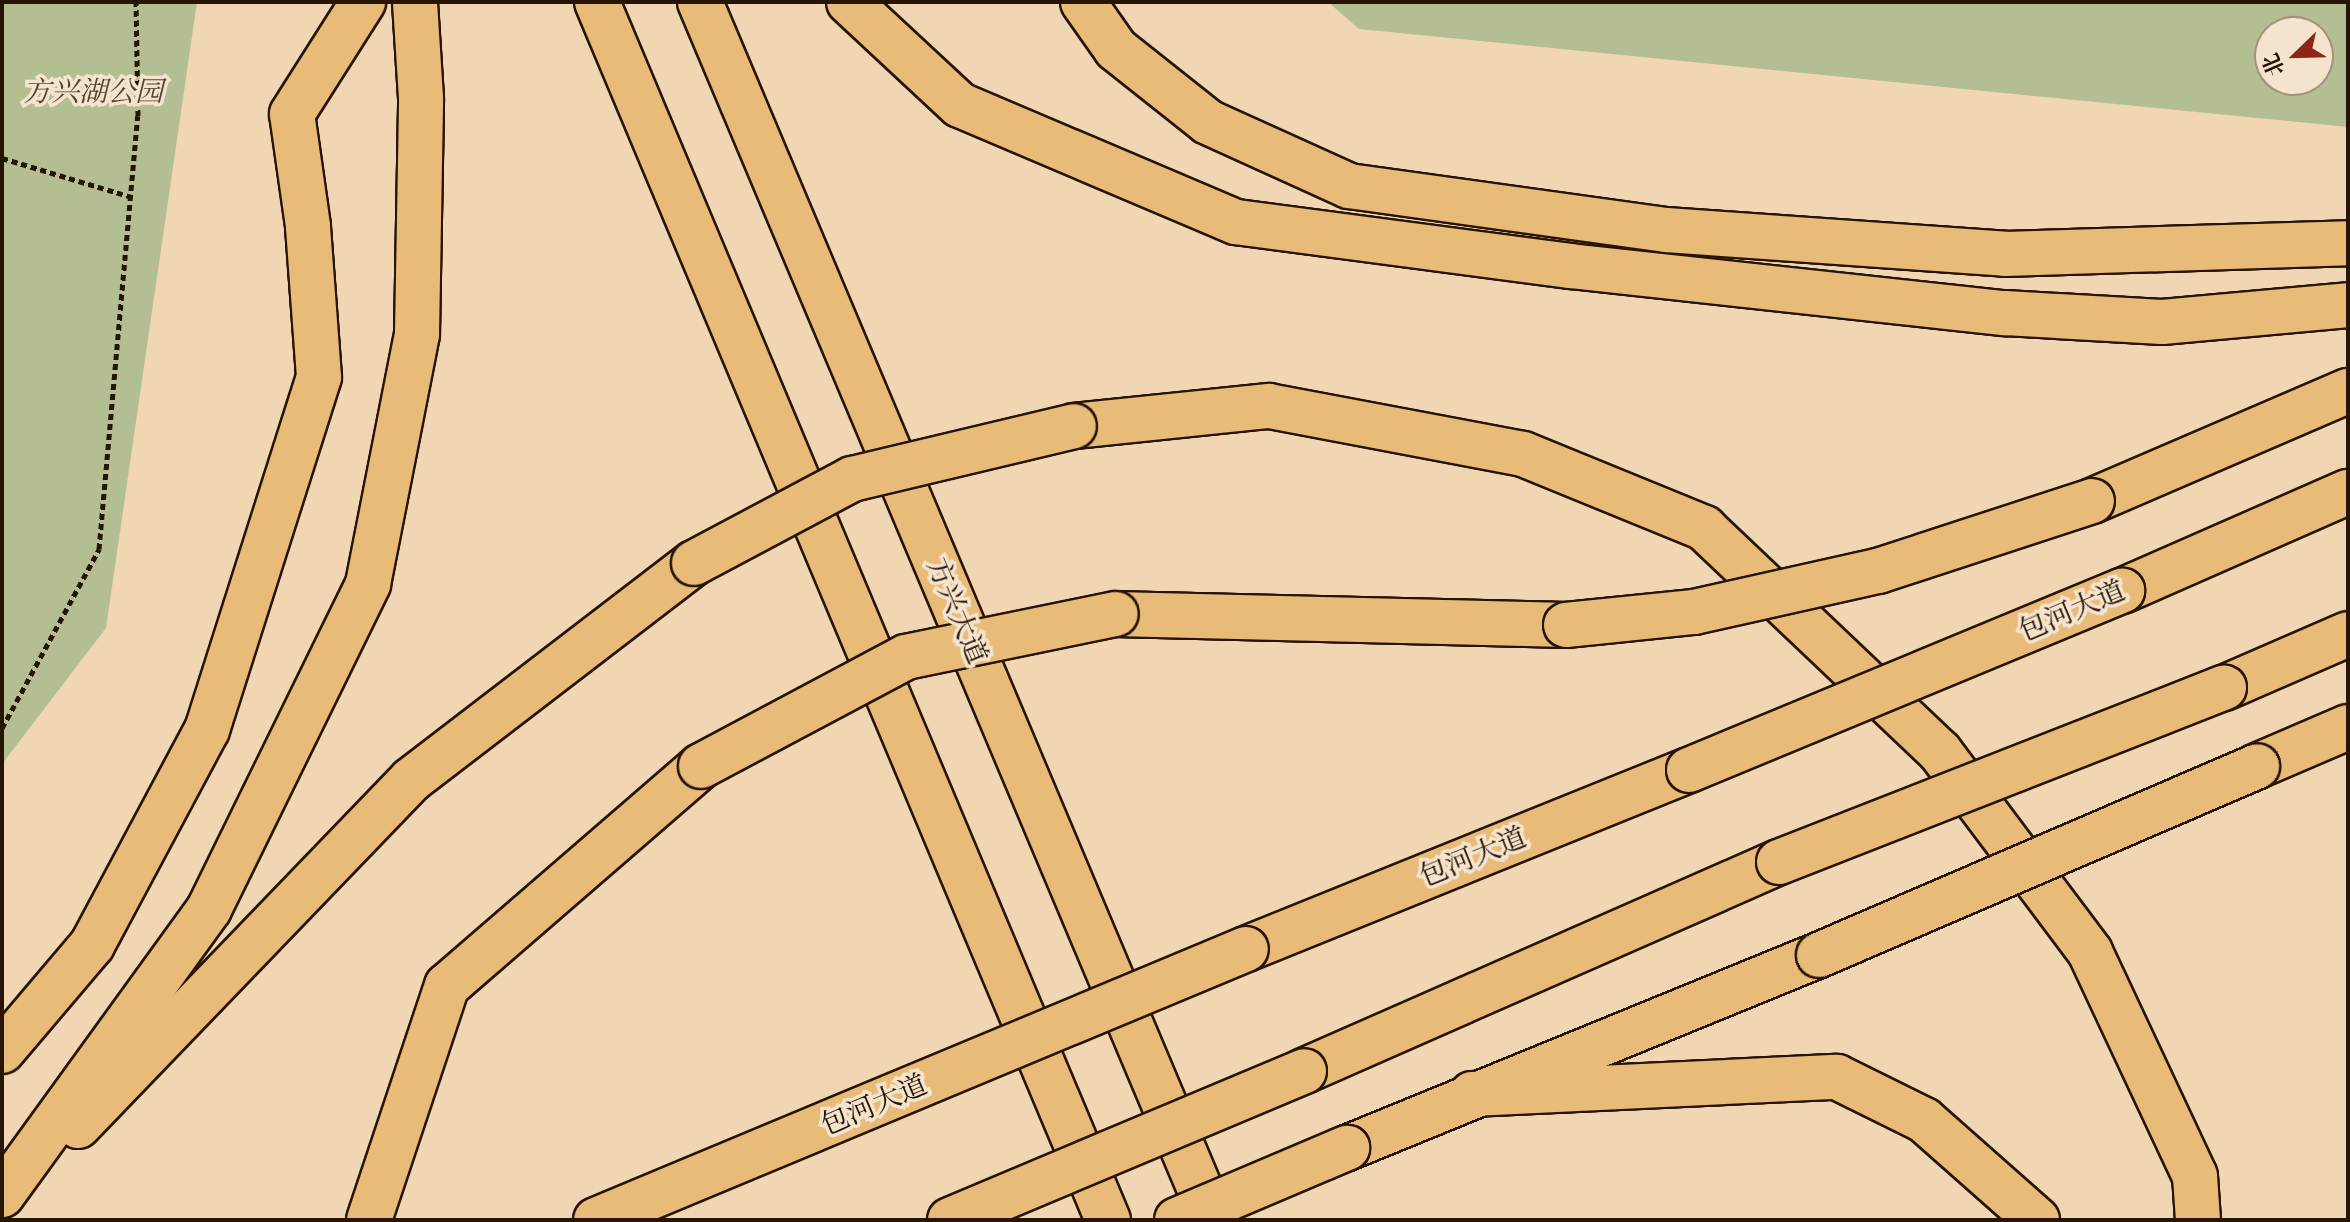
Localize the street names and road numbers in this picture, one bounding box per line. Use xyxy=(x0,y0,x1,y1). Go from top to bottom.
street label: 方兴大道 xyxy=(920,553,994,669)
street label: 包河大道 xyxy=(2014,574,2130,648)
street label: 包河大道 xyxy=(1415,820,1531,894)
street label: 包河大道 xyxy=(816,1068,932,1142)

